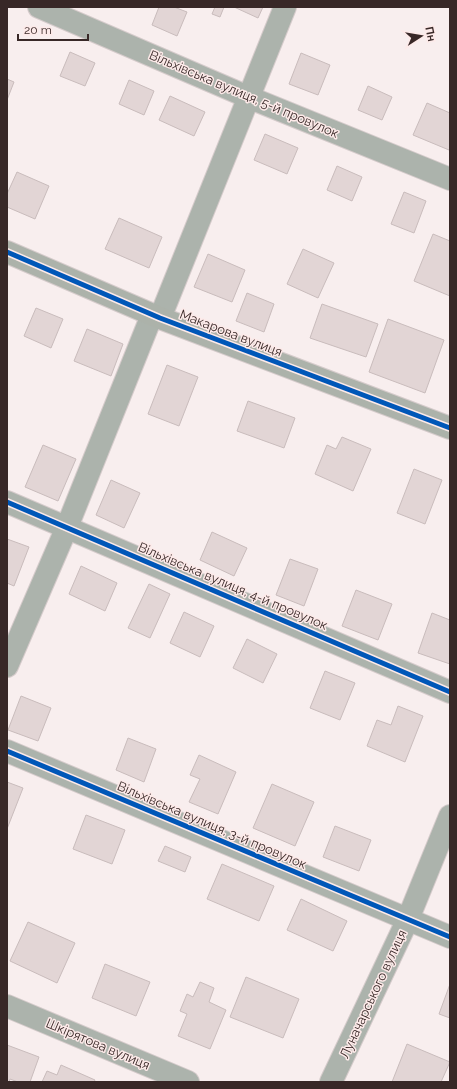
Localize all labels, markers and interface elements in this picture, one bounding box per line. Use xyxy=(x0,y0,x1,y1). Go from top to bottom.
scale bar xyxy=(18,16,88,42)
north arrow xyxy=(401,16,441,56)
text: 20 m xyxy=(24,23,52,37)
text: Пн xyxy=(422,26,438,43)
street label: Вільхівська вулиця, 5-й провулок xyxy=(147,47,341,141)
street label: Макарова вулиця xyxy=(178,307,284,359)
street label: Вільхівська вулиця, 4-й провулок xyxy=(136,539,330,633)
street label: Вільхівська вулиця, 3-й провулок xyxy=(115,778,309,872)
street label: Луначарського вулиця xyxy=(337,927,409,1061)
street label: Шкірятова вулиця xyxy=(44,1015,152,1073)

